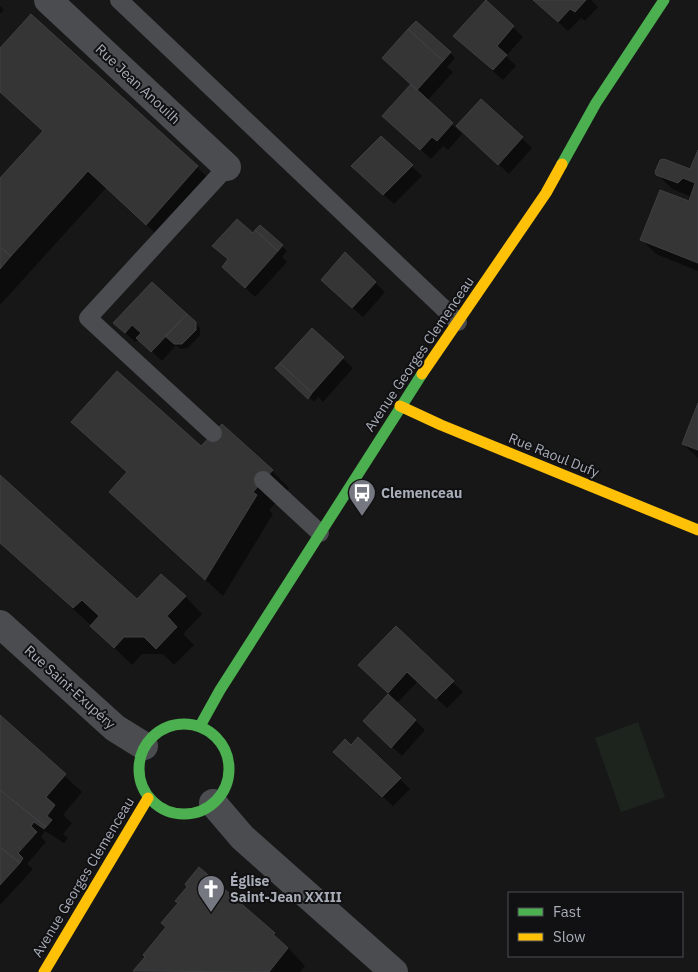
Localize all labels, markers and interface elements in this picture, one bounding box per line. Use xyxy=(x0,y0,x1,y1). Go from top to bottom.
street label: Rue Jean Anouilh xyxy=(92,40,184,128)
street label: Avenue Georges Clemenceau xyxy=(360,273,478,435)
street label: Rue Raoul Dufy xyxy=(506,429,602,481)
bus stop icon: Clemenceau xyxy=(347,478,377,517)
place label: Clemenceau xyxy=(381,484,462,502)
street label: Rue Saint-Exupéry xyxy=(21,641,119,733)
street label: Avenue Georges Clemenceau xyxy=(28,794,138,960)
place label: Église Saint-Jean XXIII xyxy=(230,871,342,906)
church icon: Église Saint-Jean XXIII xyxy=(196,874,226,913)
legend xyxy=(508,892,683,957)
text: Fast xyxy=(553,902,581,921)
text: Slow xyxy=(553,927,586,946)

